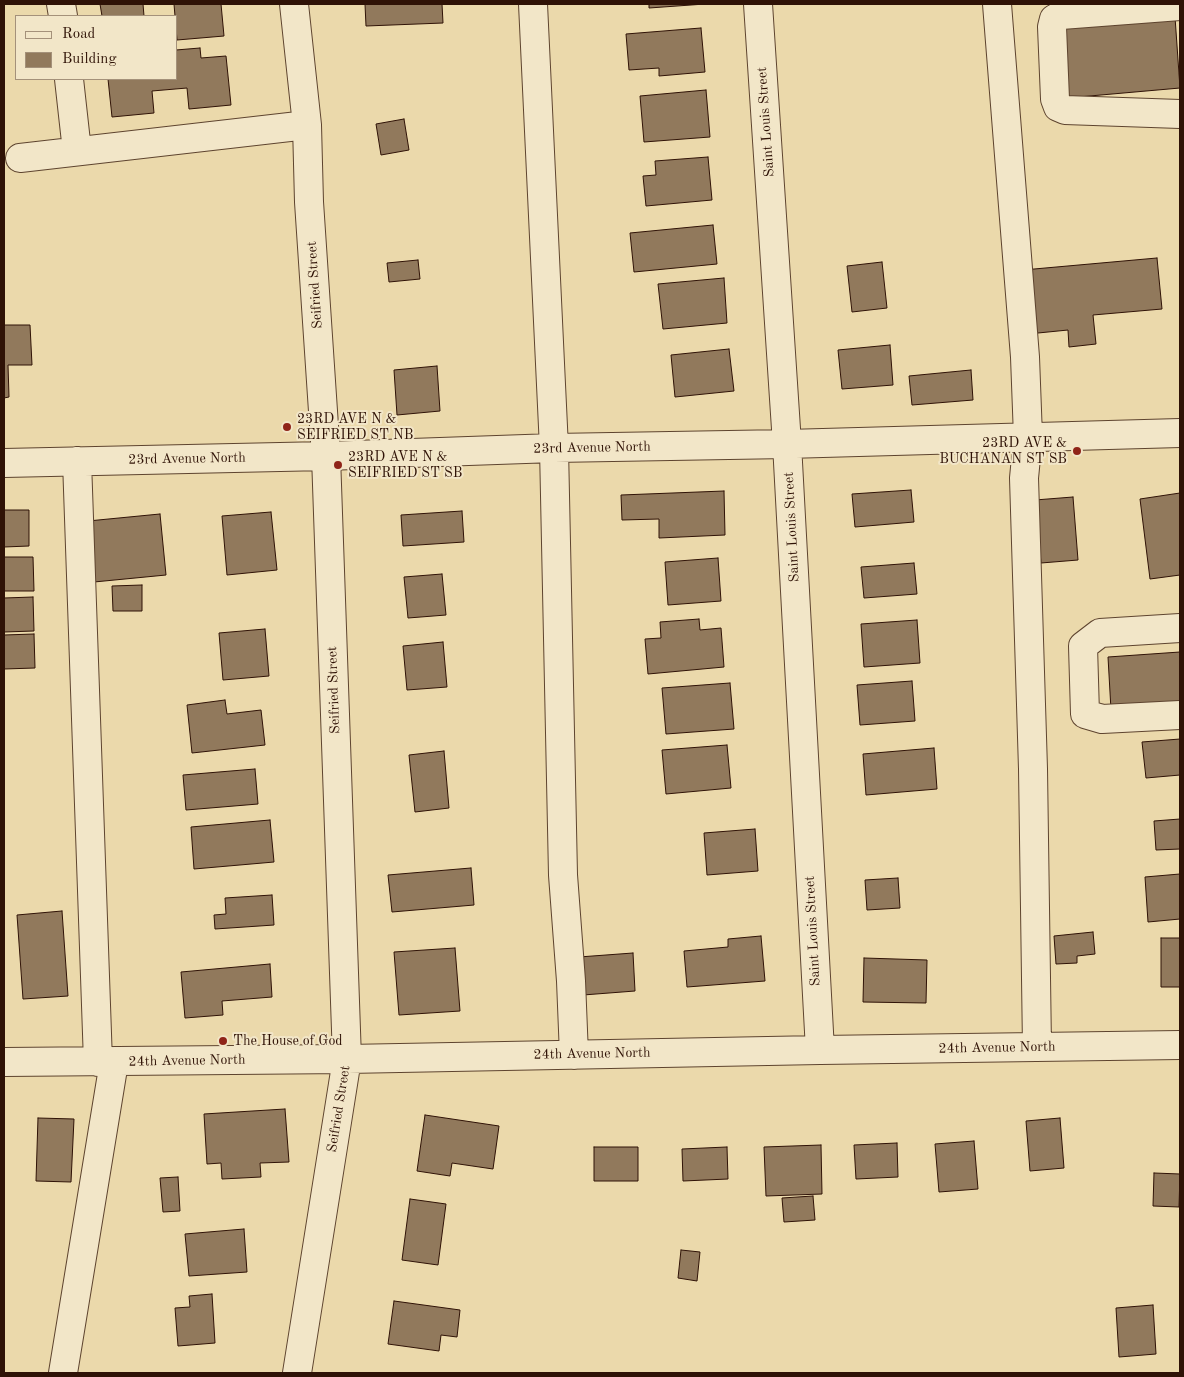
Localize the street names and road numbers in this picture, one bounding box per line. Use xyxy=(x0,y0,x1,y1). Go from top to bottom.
street label: Saint Louis Street xyxy=(754,66,778,178)
street label: Seifried Street xyxy=(304,241,326,329)
street label: 23rd Avenue North xyxy=(533,439,651,457)
street label: 23rd Avenue North xyxy=(128,450,246,468)
street label: Saint Louis Street xyxy=(781,471,803,583)
street label: Seifried Street xyxy=(324,646,344,734)
street label: Saint Louis Street xyxy=(802,875,824,987)
street label: 24th Avenue North xyxy=(938,1039,1056,1057)
street label: 24th Avenue North xyxy=(533,1045,651,1063)
street label: 24th Avenue North xyxy=(128,1052,246,1070)
street label: Seifried Street xyxy=(324,1064,354,1154)

